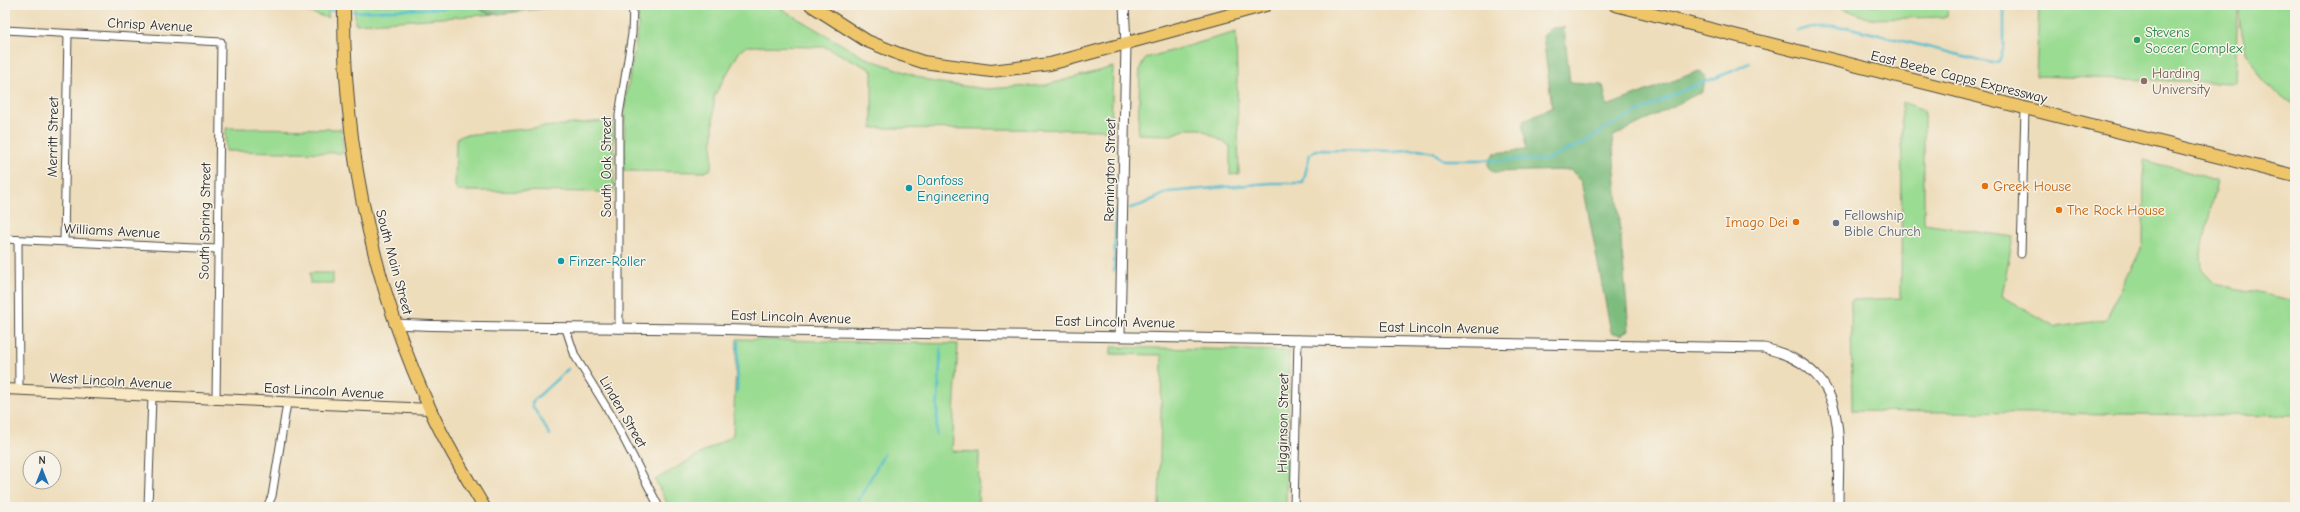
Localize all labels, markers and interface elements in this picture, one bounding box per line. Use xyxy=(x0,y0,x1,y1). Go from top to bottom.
street label: Chrisp Avenue xyxy=(107,14,193,36)
place label: Stevens Soccer Complex xyxy=(2145,24,2243,57)
marker: Stevens Soccer Complex xyxy=(2132,35,2142,45)
street label: East Beebe Capps Expressway xyxy=(1869,47,2050,107)
place label: Harding University xyxy=(2152,65,2211,98)
marker: Harding University xyxy=(2139,76,2149,86)
street label: Merritt Street xyxy=(44,95,62,178)
street label: South Oak Street xyxy=(598,115,615,218)
street label: Remington Street xyxy=(1101,117,1119,222)
street label: South Spring Street xyxy=(195,161,215,280)
place label: Danfoss Engineering xyxy=(917,172,989,205)
place label: Greek House xyxy=(1993,178,2071,195)
marker: Greek House xyxy=(1980,181,1990,191)
marker: Danfoss Engineering xyxy=(904,183,914,193)
place label: The Rock House xyxy=(2067,202,2165,219)
marker: The Rock House xyxy=(2054,205,2064,215)
place label: Fellowship Bible Church xyxy=(1844,207,1921,240)
street label: South Main Street xyxy=(372,208,416,317)
place label: Imago Dei xyxy=(1725,214,1788,231)
marker: Imago Dei xyxy=(1791,217,1801,227)
marker: Fellowship Bible Church xyxy=(1831,218,1841,228)
street label: Williams Avenue xyxy=(63,220,161,242)
place label: Finzer-Roller xyxy=(569,253,646,270)
marker: Finzer-Roller xyxy=(556,256,566,266)
street label: East Lincoln Avenue xyxy=(731,306,851,328)
street label: East Lincoln Avenue xyxy=(1055,312,1175,332)
street label: East Lincoln Avenue xyxy=(1379,318,1499,338)
street label: West Lincoln Avenue xyxy=(49,369,173,393)
street label: Higginson Street xyxy=(1274,372,1292,473)
street label: Linden Street xyxy=(596,373,651,452)
street label: East Lincoln Avenue xyxy=(263,379,385,403)
north arrow xyxy=(22,450,62,490)
text: N xyxy=(38,454,46,467)

